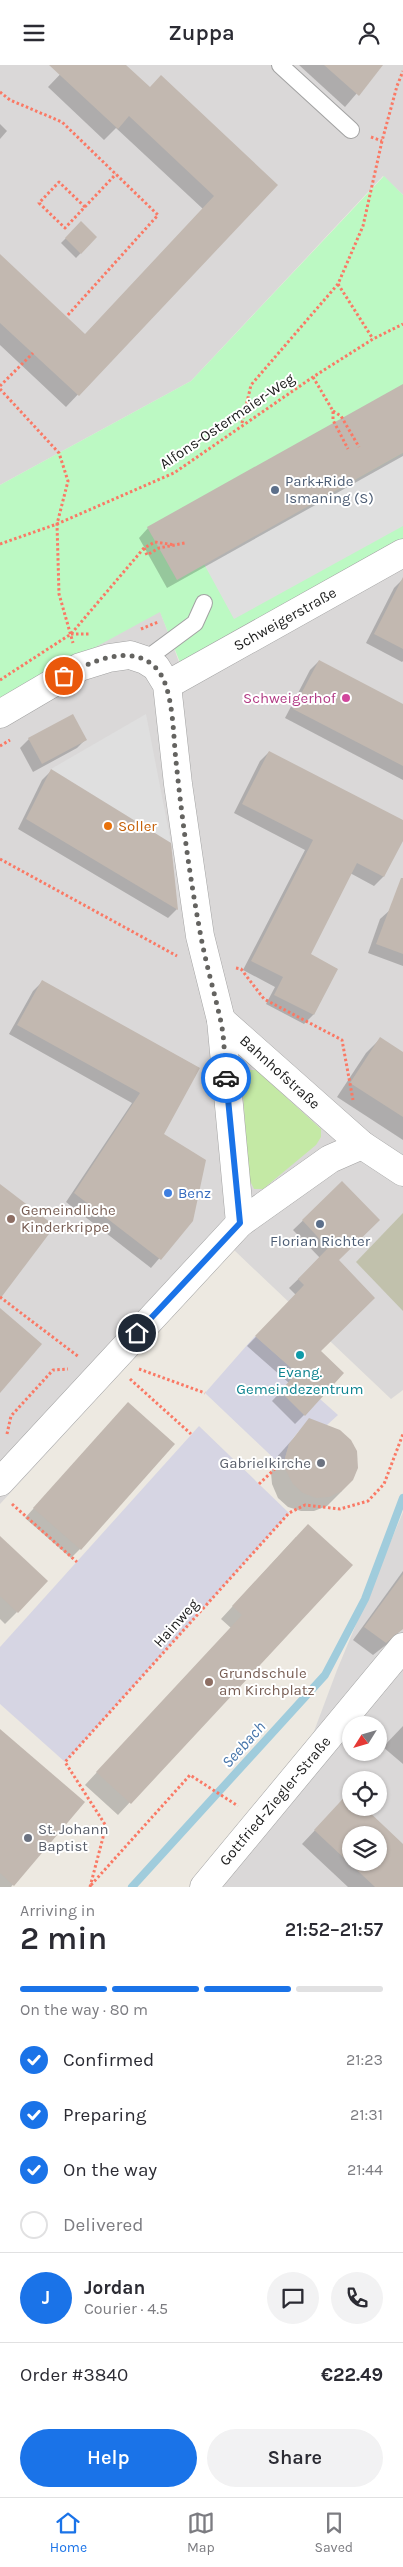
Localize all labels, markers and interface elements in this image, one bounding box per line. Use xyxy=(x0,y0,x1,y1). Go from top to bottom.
icon: menu xyxy=(20,19,48,47)
icon: person xyxy=(355,19,383,47)
text: Zuppa xyxy=(168,20,235,46)
street label: Alfons-Ostermaier-Weg xyxy=(156,369,298,473)
place label: Park+Ride Ismaning (S) xyxy=(285,472,374,507)
marker: Park+Ride Ismaning (S) xyxy=(269,484,281,496)
street label: Schweigerstraße xyxy=(231,583,339,655)
pin xyxy=(43,655,85,697)
icon: bag xyxy=(50,662,78,690)
place label: Schweigerhof xyxy=(243,689,337,707)
marker: Schweigerhof xyxy=(340,692,352,704)
place label: Soller xyxy=(118,817,157,835)
marker: Soller xyxy=(102,820,114,832)
street label: Bahnhofstraße xyxy=(236,1031,324,1113)
courier xyxy=(201,1053,251,1103)
icon: car xyxy=(212,1064,240,1092)
place label: Benz xyxy=(178,1184,211,1202)
marker: Benz xyxy=(162,1187,174,1199)
place label: Gemeindliche Kinderkrippe xyxy=(21,1201,116,1236)
marker: Gemeindliche Kinderkrippe xyxy=(5,1213,17,1225)
marker: Florian Richter xyxy=(314,1218,326,1230)
place label: Florian Richter xyxy=(270,1232,371,1250)
pin xyxy=(116,1312,158,1354)
icon: home xyxy=(123,1319,151,1347)
marker: Evang. Gemeindezentrum xyxy=(294,1349,306,1361)
place label: Evang. Gemeindezentrum xyxy=(236,1363,364,1398)
place label: Gabrielkirche xyxy=(220,1454,311,1472)
marker: Gabrielkirche xyxy=(315,1457,327,1469)
street label: Hainweg xyxy=(150,1595,203,1651)
place label: Grundschule am Kirchplatz xyxy=(219,1664,315,1699)
marker: Grundschule am Kirchplatz xyxy=(203,1676,215,1688)
north arrow xyxy=(342,1716,388,1761)
map controls xyxy=(342,1716,387,1871)
water label: Seebach xyxy=(218,1717,269,1772)
street label: Gottfried-Ziegler-Straße xyxy=(216,1733,334,1869)
button: locate xyxy=(342,1771,387,1816)
place label: St. Johann Baptist xyxy=(38,1820,109,1855)
button: layers xyxy=(342,1826,387,1871)
marker: St. Johann Baptist xyxy=(22,1832,34,1844)
text: Arriving in xyxy=(20,1901,95,1920)
text: 21:52–21:57 xyxy=(285,1919,383,1941)
text: 2 min xyxy=(20,1920,107,1957)
text: On the way · 80 m xyxy=(20,2000,148,2019)
icon: check xyxy=(20,2046,48,2074)
text: Confirmed xyxy=(63,2049,154,2071)
text: 21:23 xyxy=(346,2050,383,2069)
icon: check xyxy=(20,2101,48,2129)
text: Preparing xyxy=(63,2104,146,2126)
text: 21:31 xyxy=(350,2105,383,2124)
icon: check xyxy=(20,2156,48,2184)
text: On the way xyxy=(63,2159,157,2181)
text: 21:44 xyxy=(347,2160,383,2179)
text: Delivered xyxy=(63,2214,143,2236)
button: chat xyxy=(267,2272,319,2324)
button: phone xyxy=(331,2272,383,2324)
text: Jordan xyxy=(84,2277,145,2299)
text: J xyxy=(42,2287,50,2309)
text: Courier · 4.5 xyxy=(84,2299,168,2318)
text: Order #3840 xyxy=(20,2364,128,2386)
text: €22.49 xyxy=(321,2364,383,2386)
button: Help xyxy=(20,2429,197,2487)
button: Share xyxy=(207,2429,383,2487)
tab: Home xyxy=(50,2509,87,2556)
tab: Map xyxy=(187,2509,215,2556)
tab: Saved xyxy=(314,2509,353,2556)

